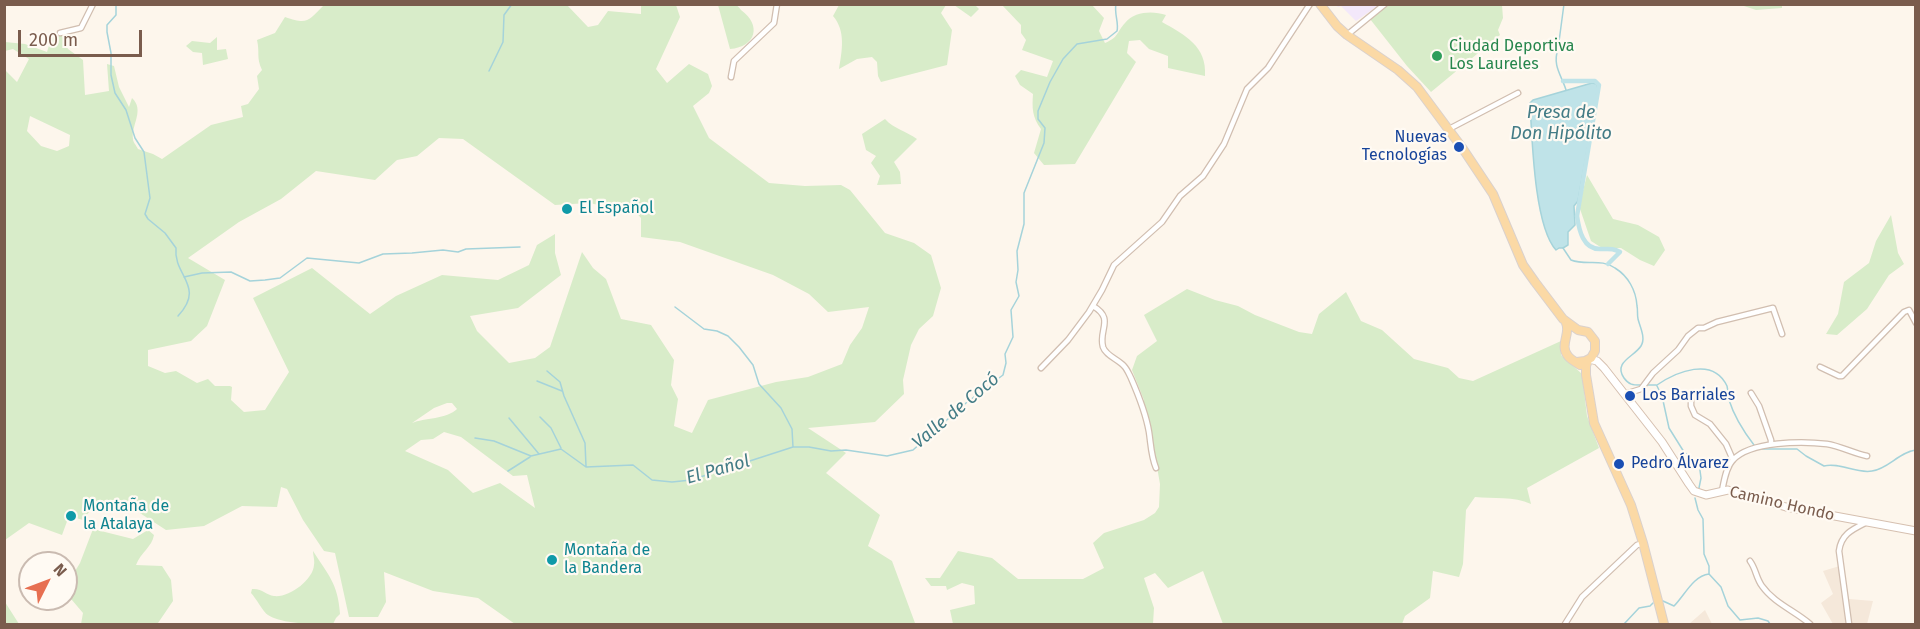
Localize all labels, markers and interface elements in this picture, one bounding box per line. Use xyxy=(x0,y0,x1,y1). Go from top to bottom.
scale bar xyxy=(21,18,146,56)
text: 200 m xyxy=(29,29,78,51)
place label: Ciudad Deportiva Los Laureles xyxy=(1449,37,1575,75)
marker: Ciudad Deportiva Los Laureles xyxy=(1430,49,1444,63)
water label: Presa de Don Hipólito xyxy=(1510,102,1612,144)
place label: Nuevas Tecnologías xyxy=(1362,128,1447,166)
marker: Nuevas Tecnologías xyxy=(1452,140,1466,154)
place label: El Español xyxy=(579,199,654,219)
marker: El Español xyxy=(560,202,574,216)
water label: Valle de Cocó xyxy=(908,368,1004,454)
place label: Los Barriales xyxy=(1642,386,1735,406)
marker: Los Barriales xyxy=(1623,389,1637,403)
water label: El Pañol xyxy=(684,451,752,489)
place label: Pedro Álvarez xyxy=(1631,454,1729,474)
marker: Pedro Álvarez xyxy=(1612,457,1626,471)
street label: Camino Hondo xyxy=(1728,483,1836,525)
place label: Montaña de la Atalaya xyxy=(83,497,169,535)
marker: Montaña de la Atalaya xyxy=(64,509,78,523)
place label: Montaña de la Bandera xyxy=(564,541,650,579)
north arrow xyxy=(18,551,78,611)
marker: Montaña de la Bandera xyxy=(545,553,559,567)
text: N xyxy=(50,560,71,580)

